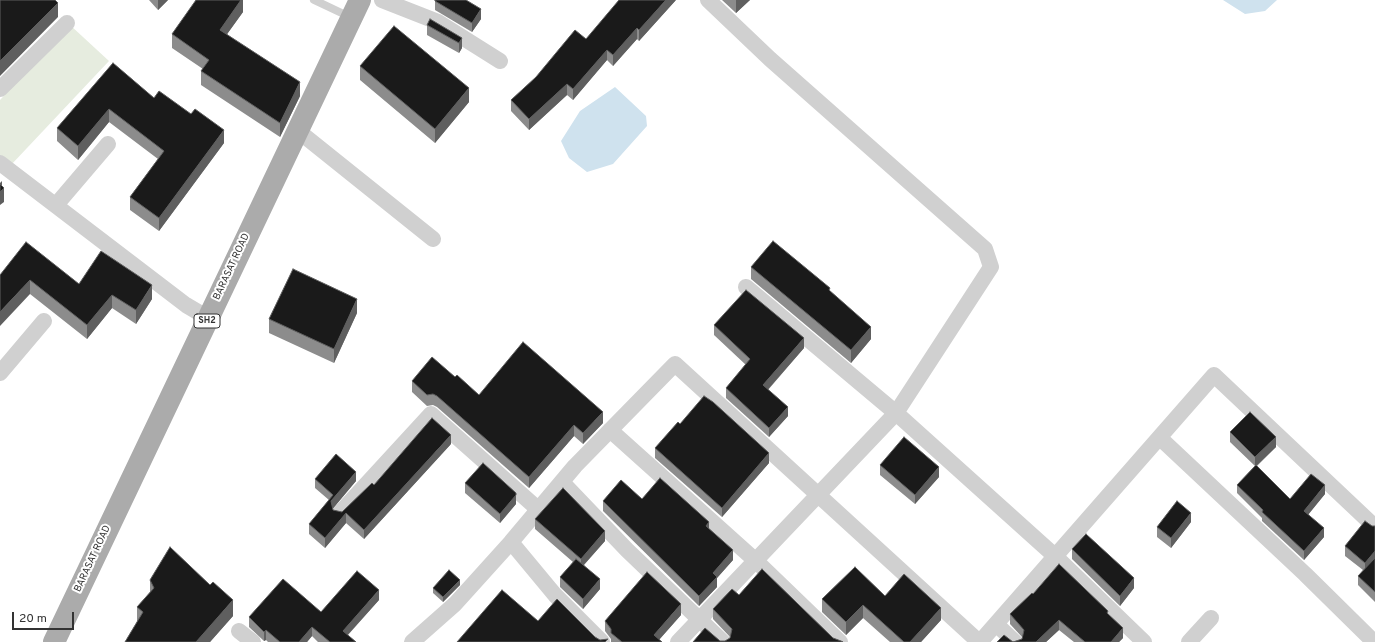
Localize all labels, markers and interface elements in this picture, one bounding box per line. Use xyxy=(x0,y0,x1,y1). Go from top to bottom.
street label: BARASAT ROAD xyxy=(211,232,253,302)
road number: SH2 xyxy=(194,314,220,328)
street label: BARASAT ROAD xyxy=(72,524,114,594)
scale bar xyxy=(14,604,76,630)
text: 20 m xyxy=(19,611,47,627)

